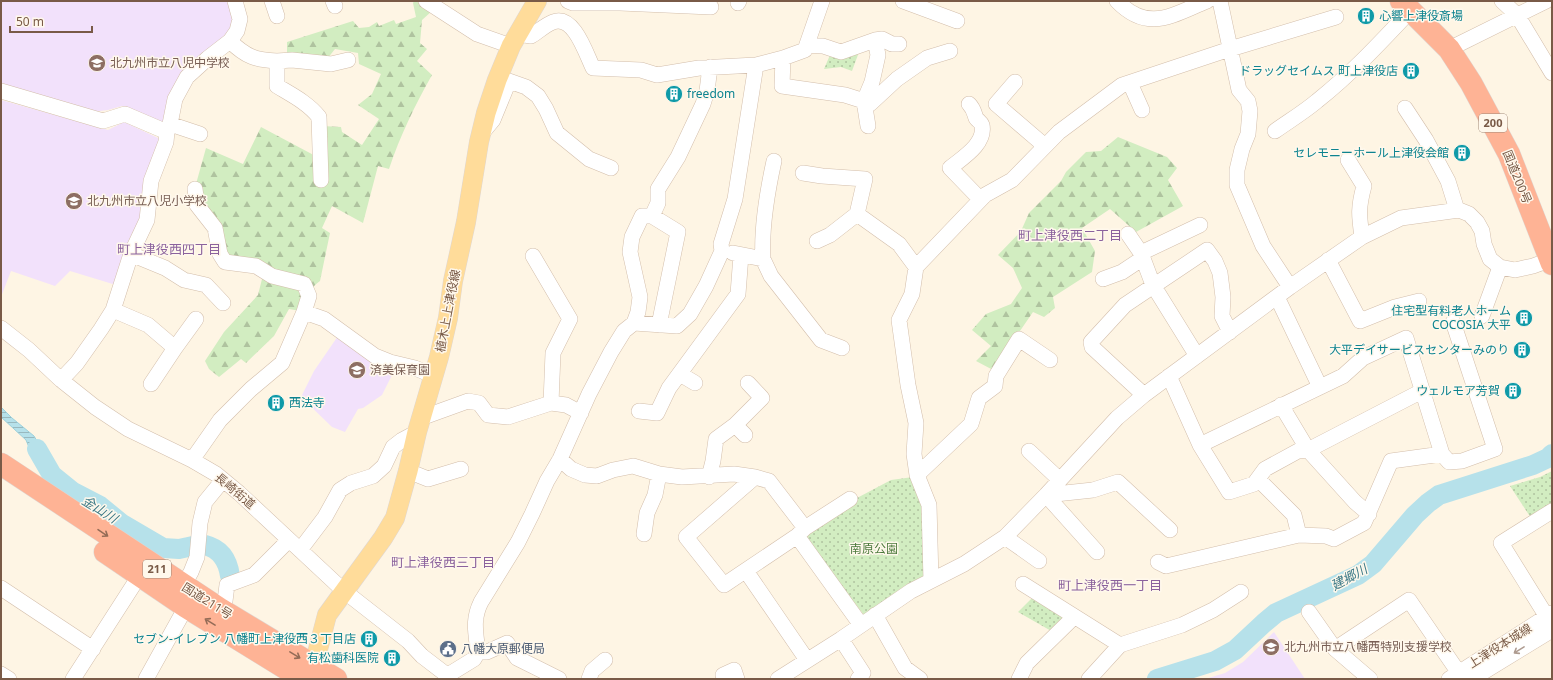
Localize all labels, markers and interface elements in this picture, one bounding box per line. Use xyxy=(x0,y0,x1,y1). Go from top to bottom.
building icon: 心響上津役斎場 xyxy=(1356,6,1376,26)
place label: 心響上津役斎場 xyxy=(1379,7,1463,24)
scale bar xyxy=(10,8,92,34)
text: 50 m xyxy=(16,13,44,30)
school or university icon: 北九州市立八児中学校 xyxy=(87,53,107,73)
place label: 北九州市立八児中学校 xyxy=(110,54,230,71)
building icon: ドラッグセイムス 町上津役店 xyxy=(1401,61,1421,81)
place label: ドラッグセイムス 町上津役店 xyxy=(1239,62,1398,79)
building icon: freedom xyxy=(664,84,684,104)
place label: freedom xyxy=(687,85,735,102)
road number: 200 xyxy=(1479,114,1507,132)
building icon: セレモニーホール上津役会館 xyxy=(1452,143,1472,163)
place label: セレモニーホール上津役会館 xyxy=(1293,144,1449,161)
street label: 国道200号 xyxy=(1499,147,1536,206)
school or university icon: 北九州市立八児小学校 xyxy=(64,191,84,211)
place label: 北九州市立八児小学校 xyxy=(87,192,207,209)
district label: 町上津役西二丁目 xyxy=(1018,226,1122,244)
district label: 町上津役西四丁目 xyxy=(117,240,221,258)
street label: 植木上上津役線 xyxy=(431,268,464,354)
place label: 住宅型有料老人ホーム COCOSIA 大平 xyxy=(1391,302,1511,333)
building icon: 住宅型有料老人ホーム COCOSIA 大平 xyxy=(1514,308,1534,328)
building icon: 大平デイサービスセンターみのり xyxy=(1512,340,1532,360)
place label: 大平デイサービスセンターみのり xyxy=(1329,341,1509,358)
school or university icon: 済美保育園 xyxy=(347,360,367,380)
place label: 済美保育園 xyxy=(370,361,430,378)
building icon: ウェルモア芳賀 xyxy=(1503,381,1523,401)
place label: ウェルモア芳賀 xyxy=(1416,382,1500,399)
building icon: 西法寺 xyxy=(266,393,286,413)
place label: 西法寺 xyxy=(289,394,325,411)
street label: 長崎街道 xyxy=(211,469,259,513)
water label: 金山川 xyxy=(79,491,123,528)
one-way arrow xyxy=(97,529,108,537)
park label: 南原公園 xyxy=(850,540,898,557)
district label: 町上津役西三丁目 xyxy=(391,553,495,571)
water label: 建郷川 xyxy=(1328,559,1372,594)
road number: 211 xyxy=(143,560,171,578)
district label: 町上津役西一丁目 xyxy=(1058,576,1162,594)
street label: 国道211号 xyxy=(179,578,236,623)
one-way arrow xyxy=(204,618,216,626)
street label: 上津役本城線 xyxy=(1465,619,1535,672)
building icon: セブン-イレブン 八幡町上津役西３丁目店 xyxy=(359,629,379,649)
place label: セブン-イレブン 八幡町上津役西３丁目店 xyxy=(133,630,356,647)
school or university icon: 北九州市立八幡西特別支援学校 xyxy=(1261,637,1281,657)
place label: 北九州市立八幡西特別支援学校 xyxy=(1284,638,1452,655)
public building icon: 八幡大原郵便局 xyxy=(438,639,458,659)
place label: 八幡大原郵便局 xyxy=(461,640,545,657)
one-way arrow xyxy=(1514,646,1525,654)
building icon: 有松歯科医院 xyxy=(382,648,402,668)
place label: 有松歯科医院 xyxy=(307,649,379,666)
one-way arrow xyxy=(289,652,301,660)

